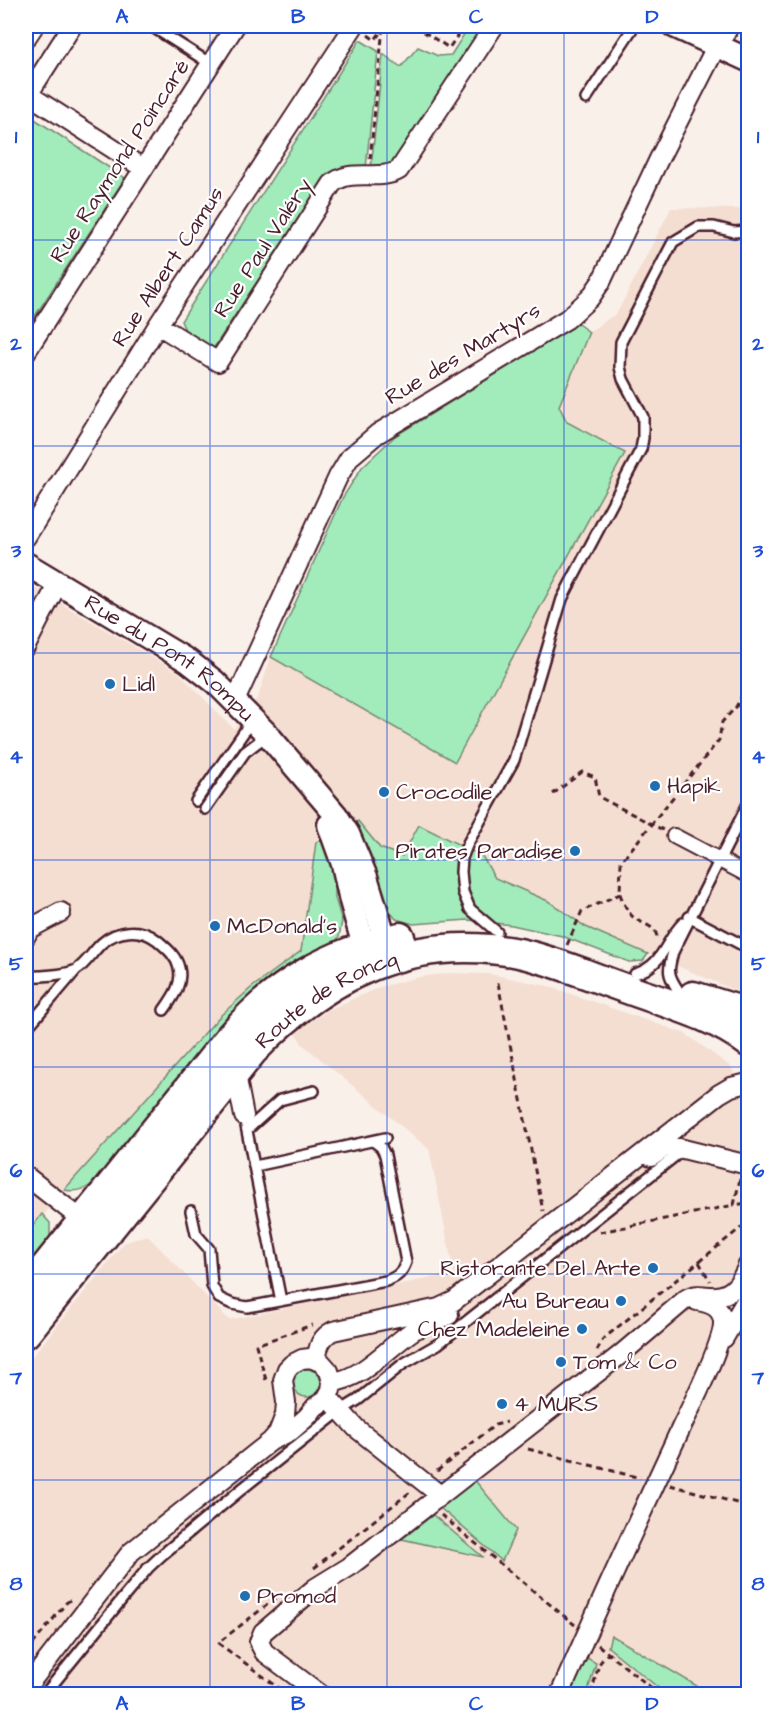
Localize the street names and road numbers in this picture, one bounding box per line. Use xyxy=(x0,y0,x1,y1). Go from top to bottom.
street label: Rue Raymond Poincaré xyxy=(42,53,198,269)
street label: Rue Paul Valéry xyxy=(206,172,321,324)
street label: Rue Albert Camus xyxy=(105,181,231,353)
street label: Rue des Martyrs xyxy=(379,295,547,414)
street label: Rue du Pont Rompu xyxy=(79,587,262,729)
street label: Route de Roncq xyxy=(248,943,401,1056)

